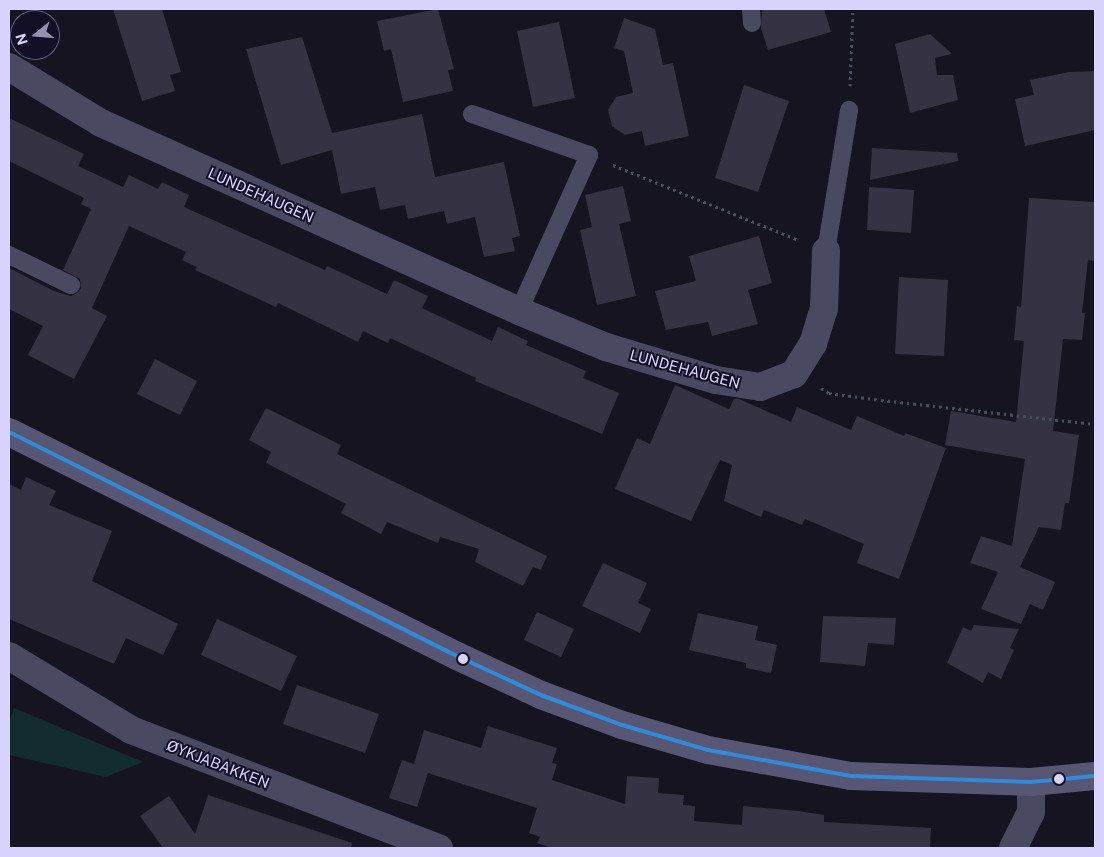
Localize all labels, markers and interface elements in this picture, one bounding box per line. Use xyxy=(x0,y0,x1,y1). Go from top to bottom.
north arrow xyxy=(10,10,60,60)
text: N xyxy=(12,32,31,47)
street label: LUNDEHAUGEN xyxy=(205,164,317,226)
street label: LUNDEHAUGEN xyxy=(628,346,742,392)
unlabelled marker xyxy=(458,654,468,664)
street label: ØYKJABAKKEN xyxy=(164,736,272,792)
unlabelled marker xyxy=(1054,774,1064,784)

